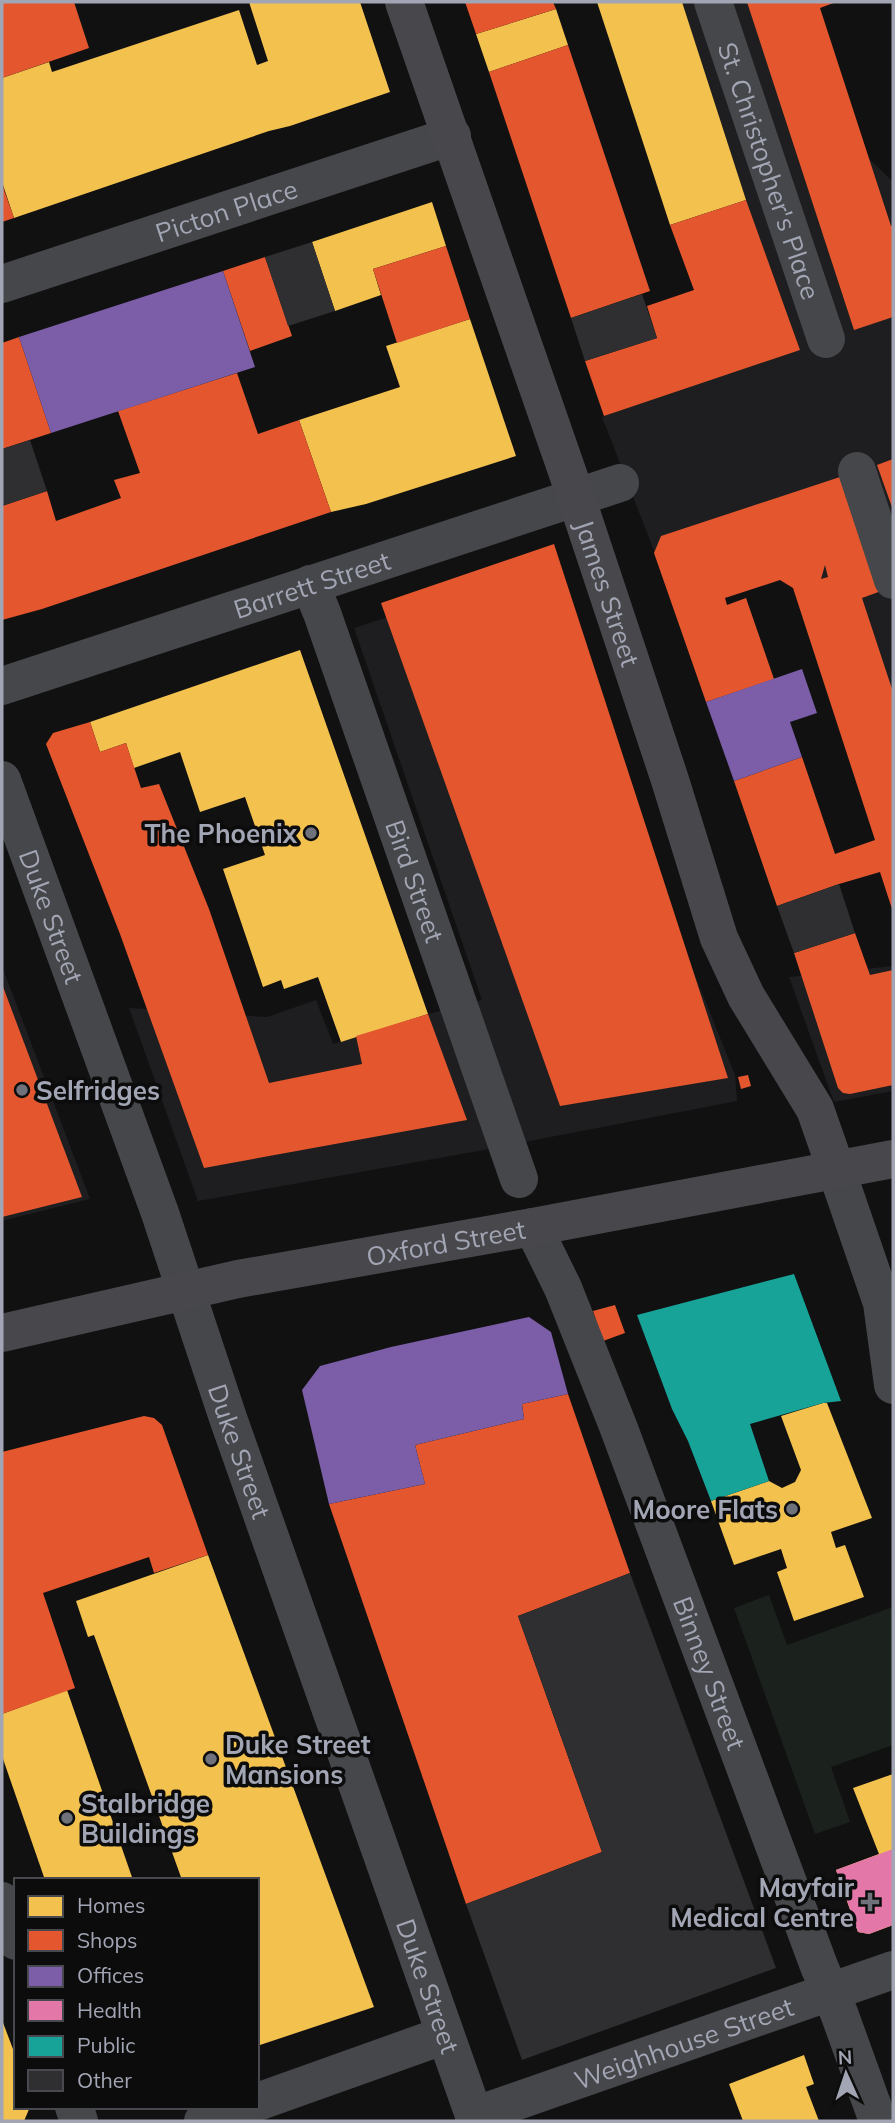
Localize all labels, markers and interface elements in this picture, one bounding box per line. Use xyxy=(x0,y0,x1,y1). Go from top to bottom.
street label: St. Christopher's Place xyxy=(711,38,828,304)
street label: Picton Place xyxy=(151,172,301,249)
street label: James Street xyxy=(568,515,648,671)
street label: Barrett Street xyxy=(229,543,394,625)
street label: Bird Street xyxy=(379,815,452,947)
place label: The Phoenix xyxy=(144,817,298,850)
marker: The Phoenix xyxy=(303,825,319,841)
street label: Duke Street xyxy=(12,845,91,988)
place label: Selfridges xyxy=(36,1074,160,1107)
marker: Selfridges xyxy=(14,1082,30,1098)
street label: Oxford Street xyxy=(364,1212,528,1273)
street label: Duke Street xyxy=(201,1379,279,1523)
place label: Moore Flats xyxy=(633,1493,778,1526)
marker: Moore Flats xyxy=(784,1501,800,1517)
street label: Binney Street xyxy=(666,1592,753,1754)
place label: Duke Street Mansions xyxy=(225,1728,371,1791)
marker: Duke Street Mansions xyxy=(203,1751,219,1767)
place label: Stalbridge Buildings xyxy=(81,1787,210,1850)
marker: Stalbridge Buildings xyxy=(59,1810,75,1826)
place label: Mayfair Medical Centre xyxy=(670,1871,855,1934)
legend xyxy=(14,1878,259,2109)
text: Homes xyxy=(77,1892,145,1918)
marker: Mayfair Medical Centre xyxy=(860,1892,880,1912)
street label: Duke Street xyxy=(389,1914,467,2057)
text: Shops xyxy=(77,1927,137,1953)
text: Offices xyxy=(77,1962,144,1988)
street label: Weighhouse Street xyxy=(570,1990,797,2096)
text: Health xyxy=(77,1997,142,2023)
text: Public xyxy=(77,2032,136,2058)
north arrow xyxy=(811,2039,881,2109)
text: N xyxy=(837,2045,853,2069)
text: Other xyxy=(77,2067,132,2093)

